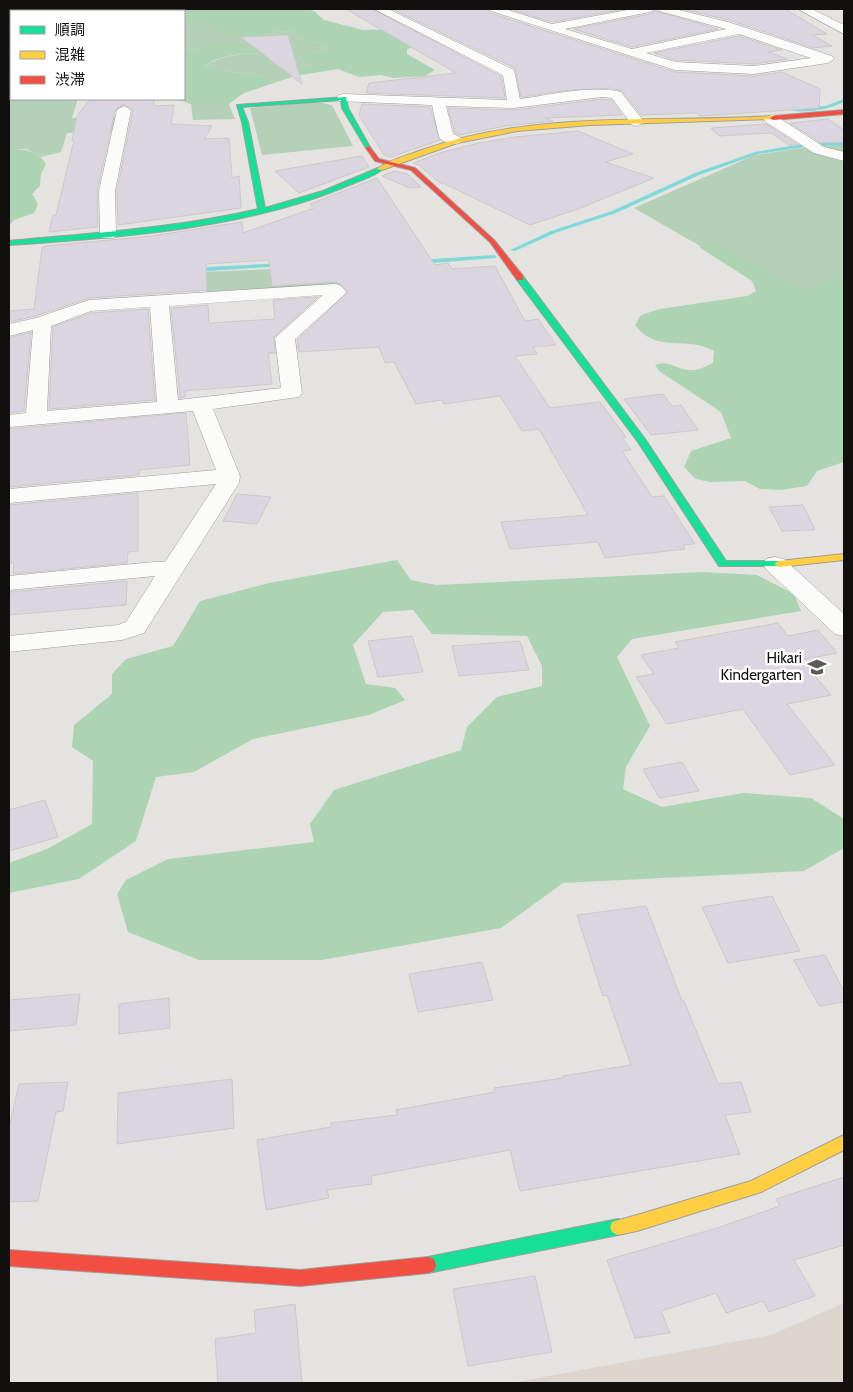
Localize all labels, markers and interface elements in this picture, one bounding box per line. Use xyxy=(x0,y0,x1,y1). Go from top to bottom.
legend xyxy=(10,10,185,100)
text: 順調 xyxy=(55,21,85,39)
text: 混雑 xyxy=(55,46,85,64)
text: 渋滞 xyxy=(55,71,85,89)
place label: Hikari Kindergarten xyxy=(720,649,802,684)
school or university icon: Hikari Kindergarten xyxy=(806,656,828,678)

